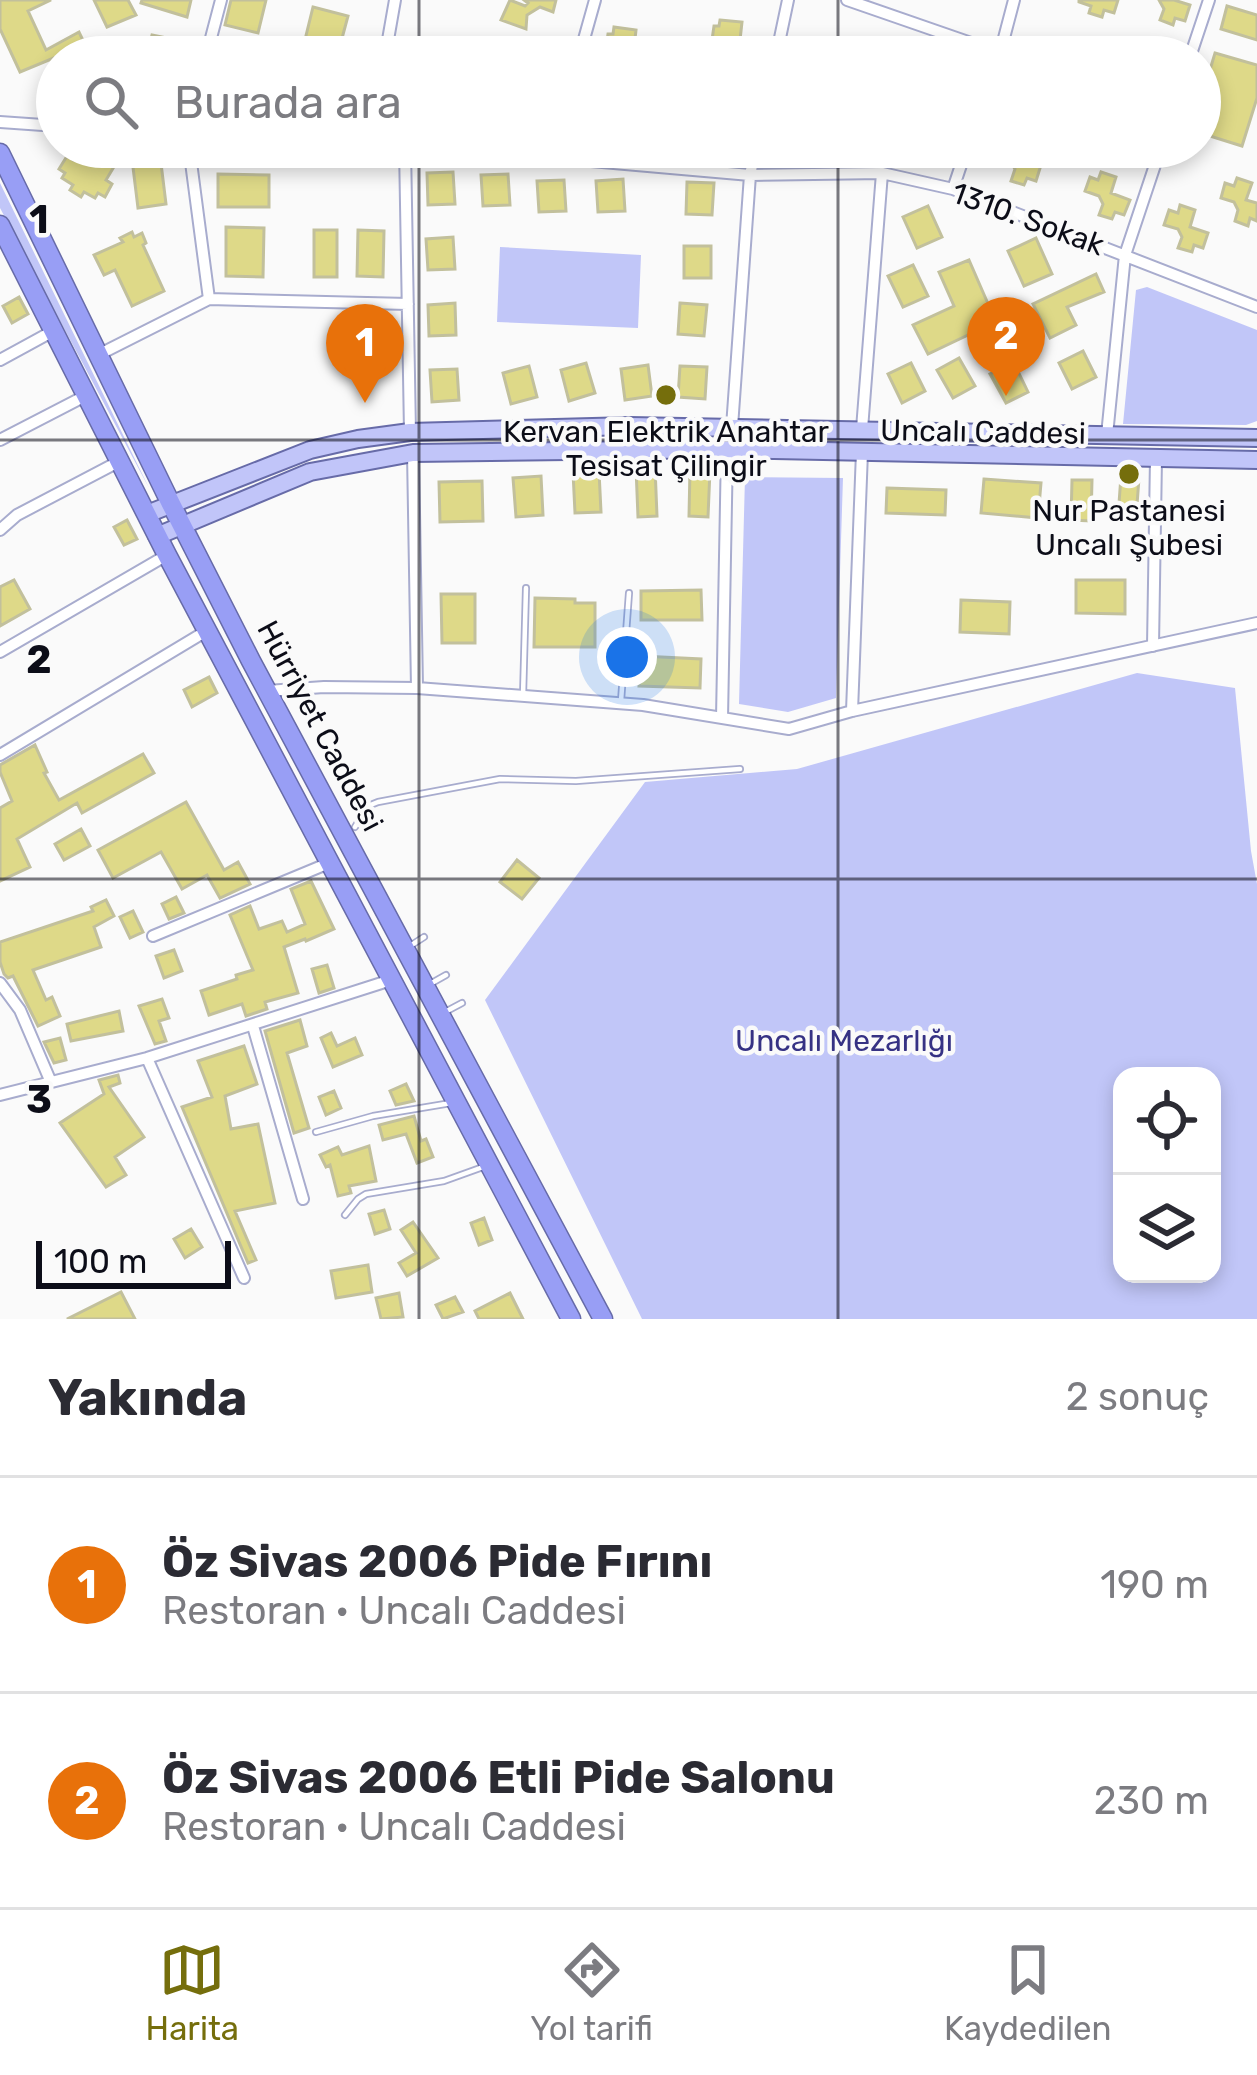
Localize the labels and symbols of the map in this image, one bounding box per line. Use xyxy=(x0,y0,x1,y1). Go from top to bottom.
street label: 1310. Sokak xyxy=(947,175,1110,263)
text: 1 xyxy=(29,197,49,243)
pin: 2 xyxy=(967,297,1045,396)
pin: 1 xyxy=(326,304,404,403)
marker: Kervan Elektrik Anahtar Tesisat Çilingir xyxy=(653,382,679,408)
street label: Uncalı Caddesi xyxy=(880,412,1086,452)
place label: Kervan Elektrik Anahtar Tesisat Çilingir xyxy=(503,414,830,484)
marker: Nur Pastanesi Uncalı Şubesi xyxy=(1116,461,1142,487)
place label: Nur Pastanesi Uncalı Şubesi xyxy=(1032,493,1226,563)
street label: Hürriyet Caddesi xyxy=(249,615,391,837)
your location xyxy=(597,627,657,687)
text: 2 xyxy=(26,637,52,683)
park label: Uncalı Mezarlığı xyxy=(735,1023,953,1059)
text: 3 xyxy=(26,1077,52,1123)
scale bar xyxy=(36,1235,231,1288)

